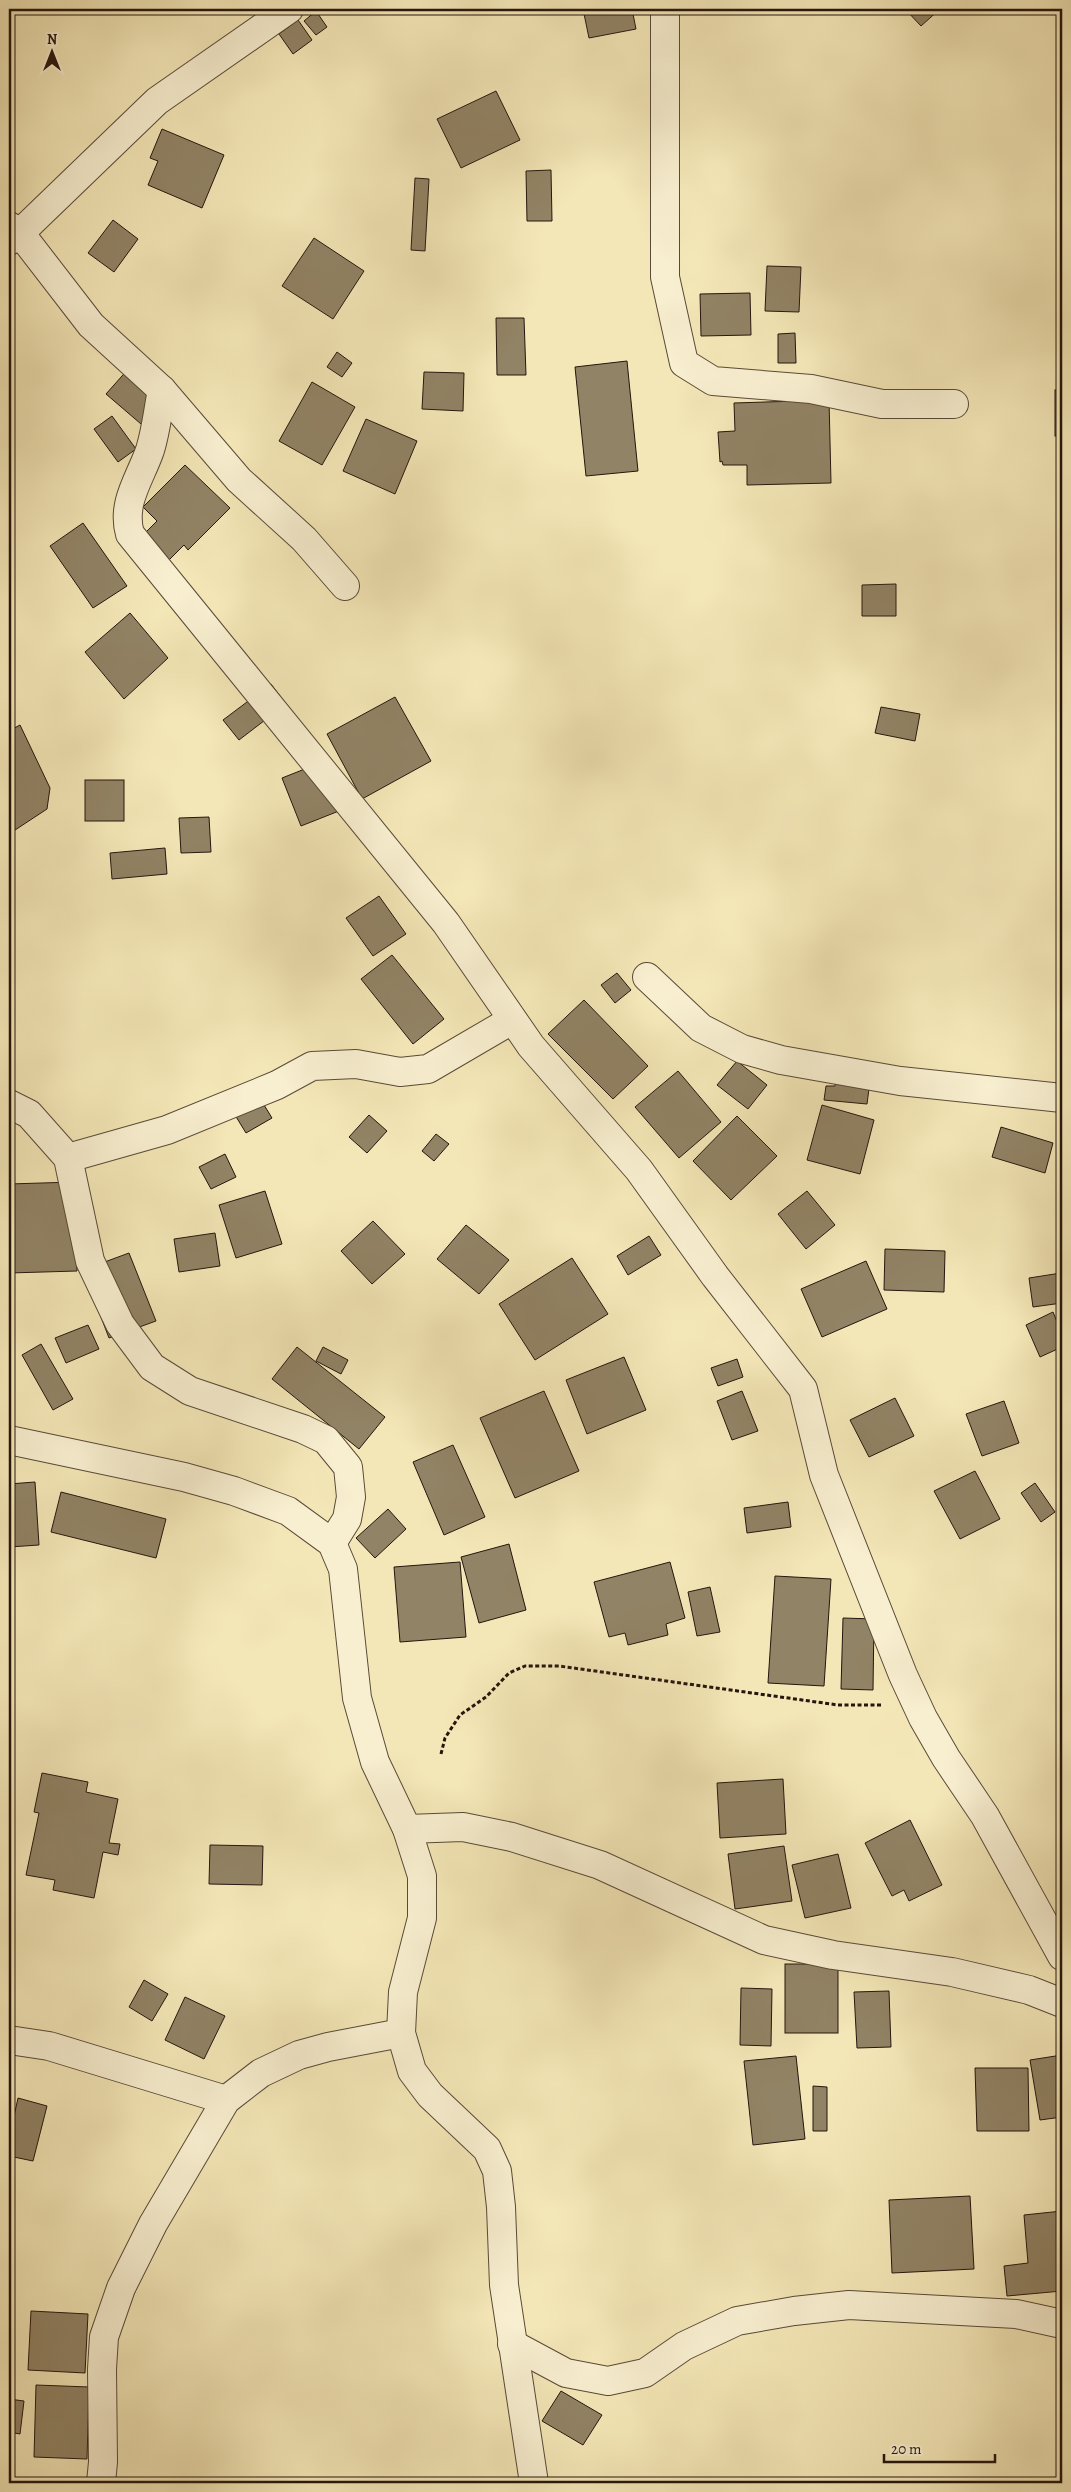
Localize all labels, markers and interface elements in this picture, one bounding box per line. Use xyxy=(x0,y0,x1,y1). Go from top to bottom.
north arrow xyxy=(28,28,78,78)
text: N xyxy=(47,30,57,49)
scale bar xyxy=(884,2432,995,2464)
text: 20 m xyxy=(891,2439,922,2459)

